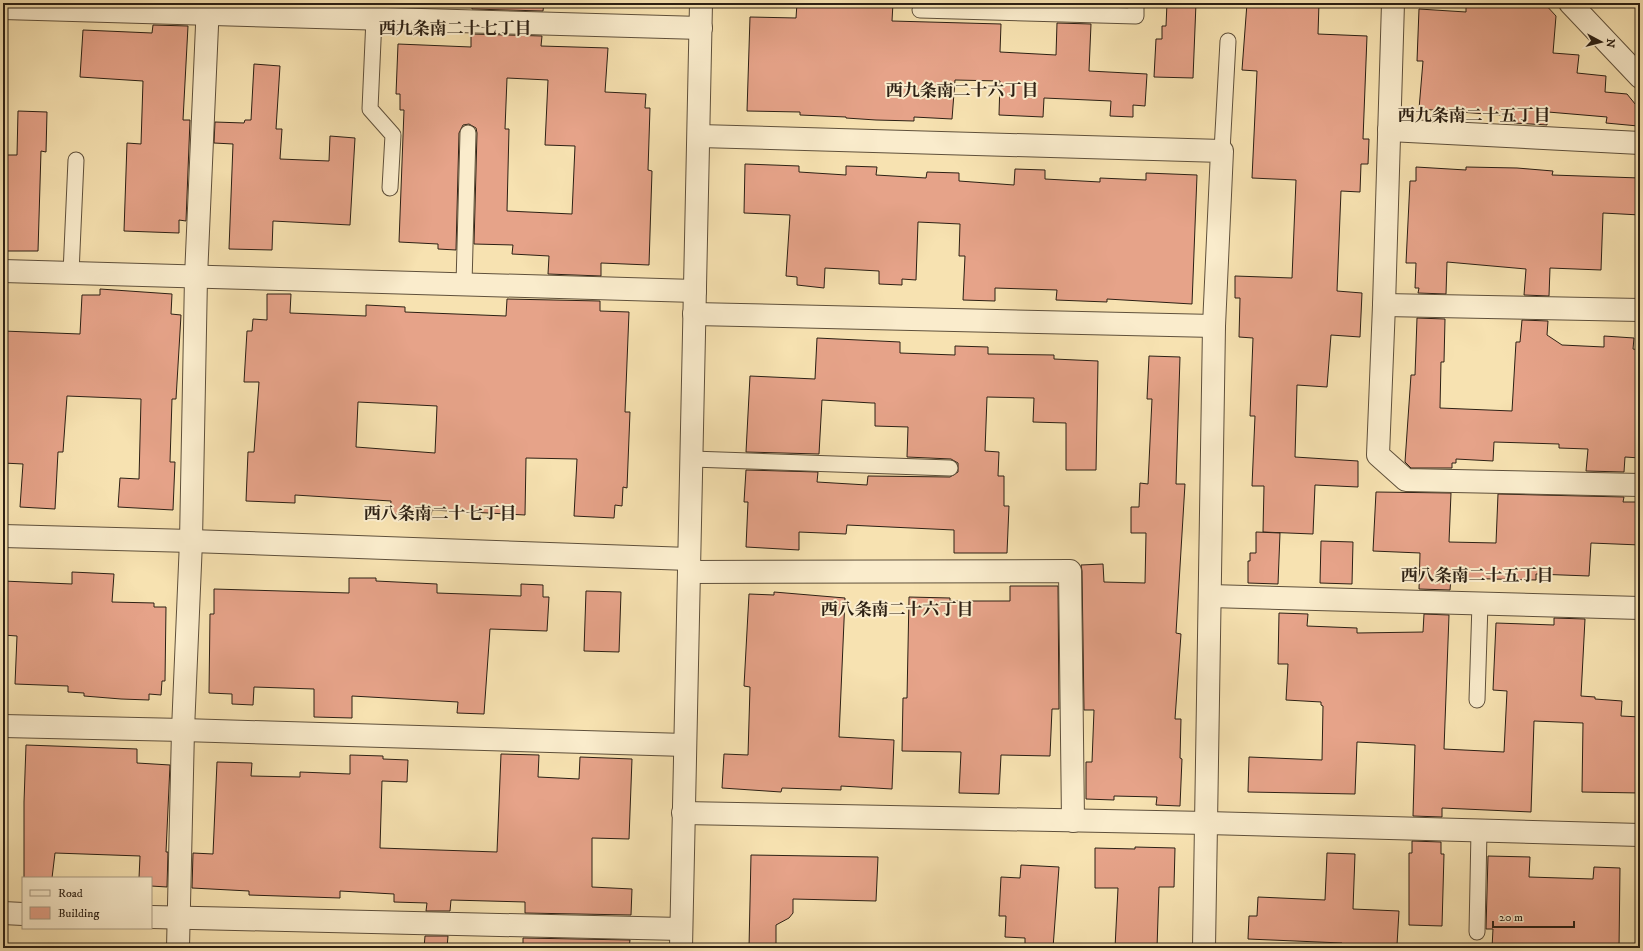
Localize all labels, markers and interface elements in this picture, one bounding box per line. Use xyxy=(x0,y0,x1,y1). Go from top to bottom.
district label: 西九条南二十七丁目 xyxy=(379,18,532,40)
north arrow xyxy=(1581,22,1621,62)
text: N xyxy=(1602,38,1617,48)
district label: 西九条南二十六丁目 xyxy=(886,80,1039,102)
district label: 西九条南二十五丁目 xyxy=(1398,105,1551,127)
district label: 西八条南二十七丁目 xyxy=(364,503,517,525)
district label: 西八条南二十五丁目 xyxy=(1401,565,1554,587)
district label: 西八条南二十六丁目 xyxy=(821,599,974,621)
legend xyxy=(22,877,152,929)
text: Road xyxy=(58,886,83,901)
scale bar xyxy=(1493,903,1574,929)
text: Building xyxy=(58,906,99,921)
text: 20 m xyxy=(1499,910,1523,925)

